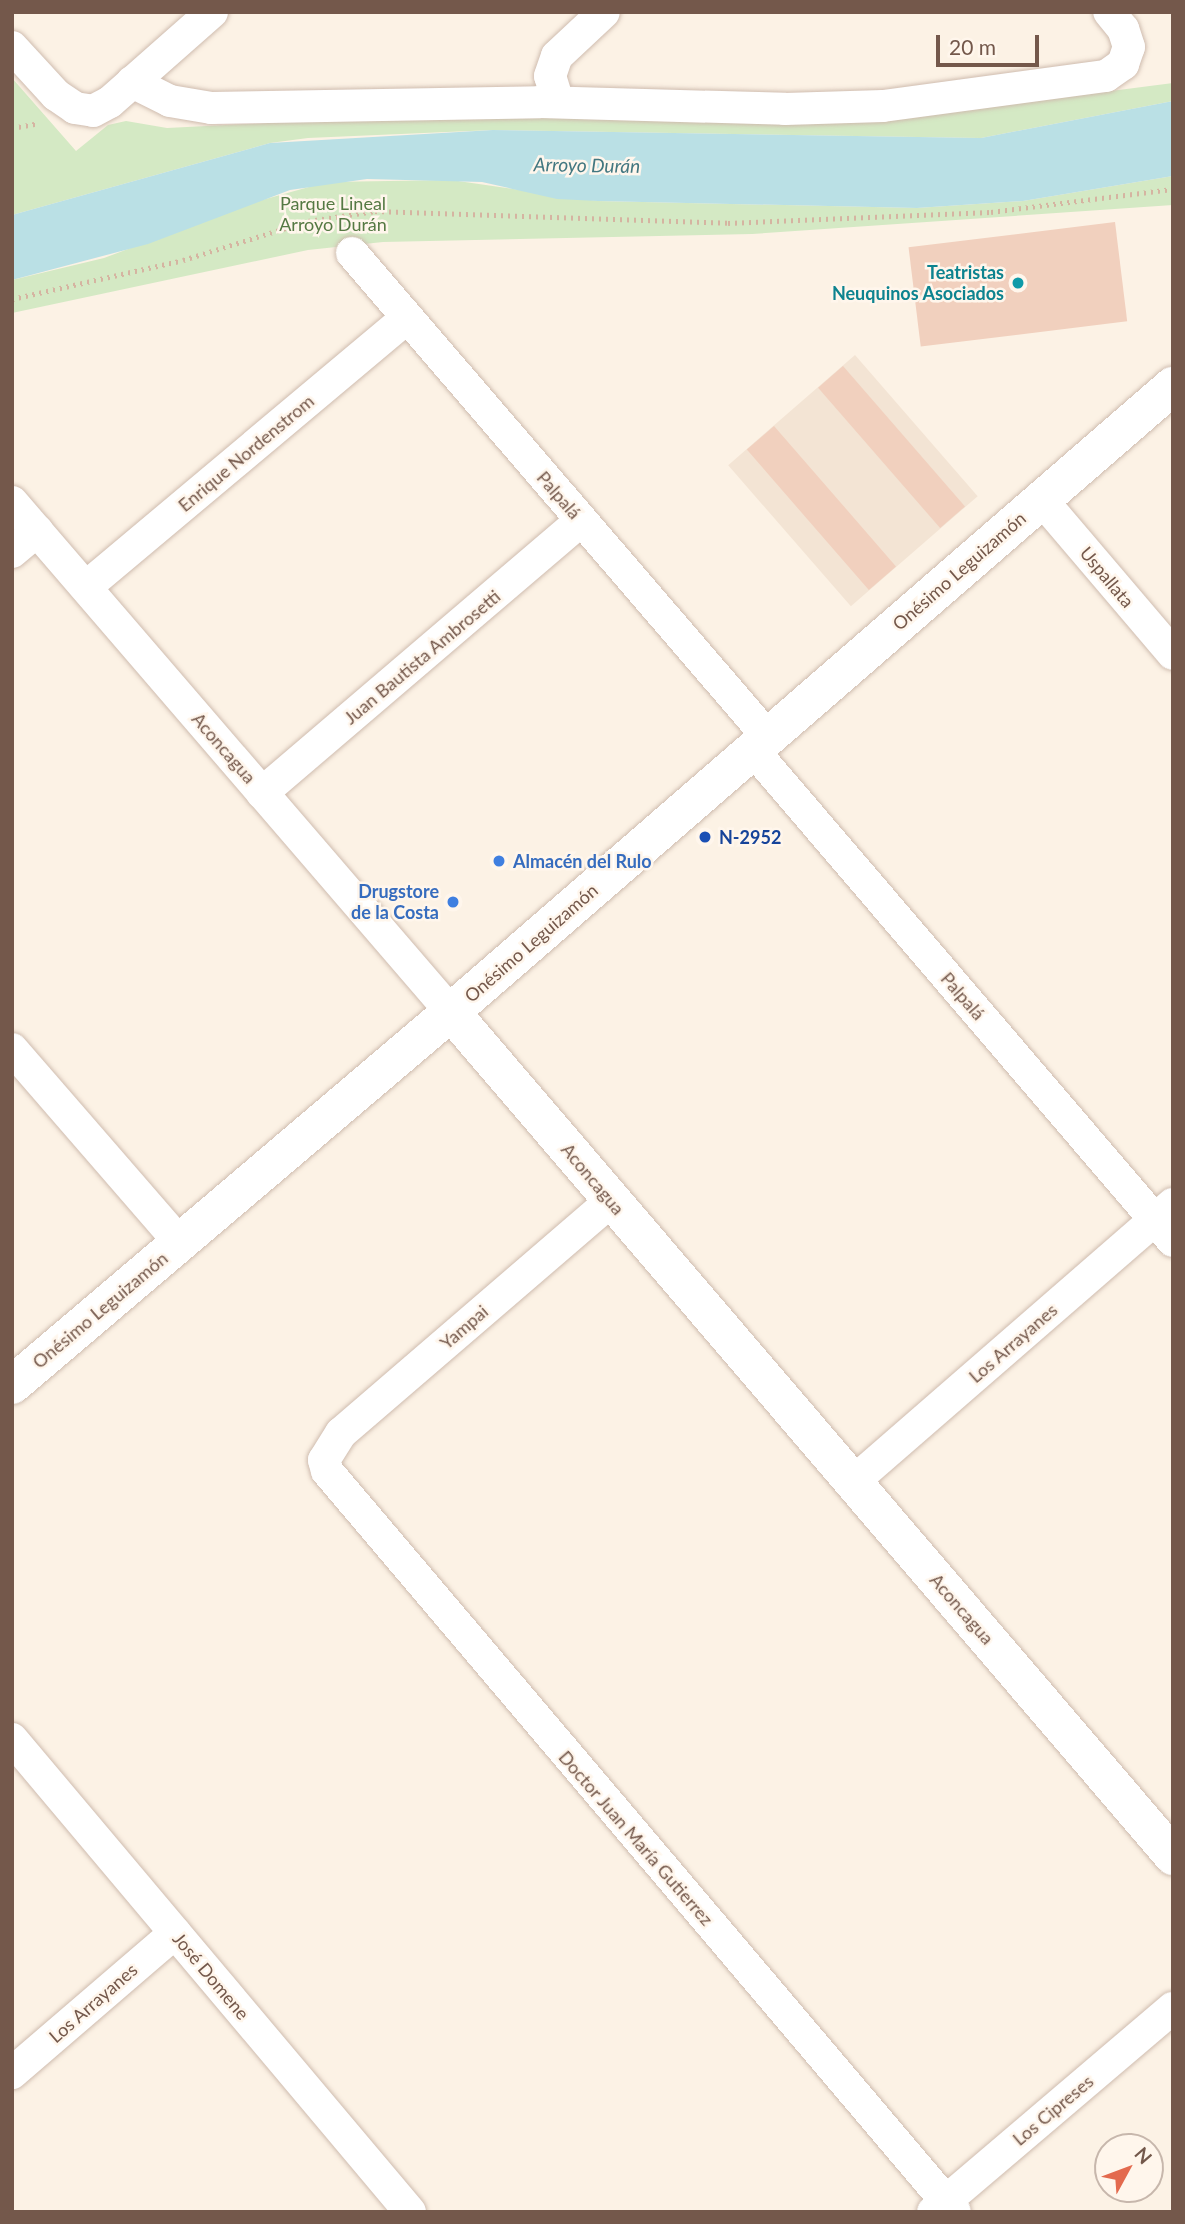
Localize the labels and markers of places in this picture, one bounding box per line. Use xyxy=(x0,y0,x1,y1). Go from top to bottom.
place label: Teatristas Neuquinos Asociados xyxy=(831,262,1004,304)
marker: Teatristas Neuquinos Asociados xyxy=(1010,275,1026,291)
place label: N-2952 xyxy=(719,826,781,848)
marker: N-2952 xyxy=(697,829,713,845)
place label: Almacén del Rulo xyxy=(513,850,652,872)
marker: Almacén del Rulo xyxy=(491,853,507,869)
place label: Drugstore de la Costa xyxy=(351,881,439,924)
marker: Drugstore de la Costa xyxy=(445,894,461,910)

